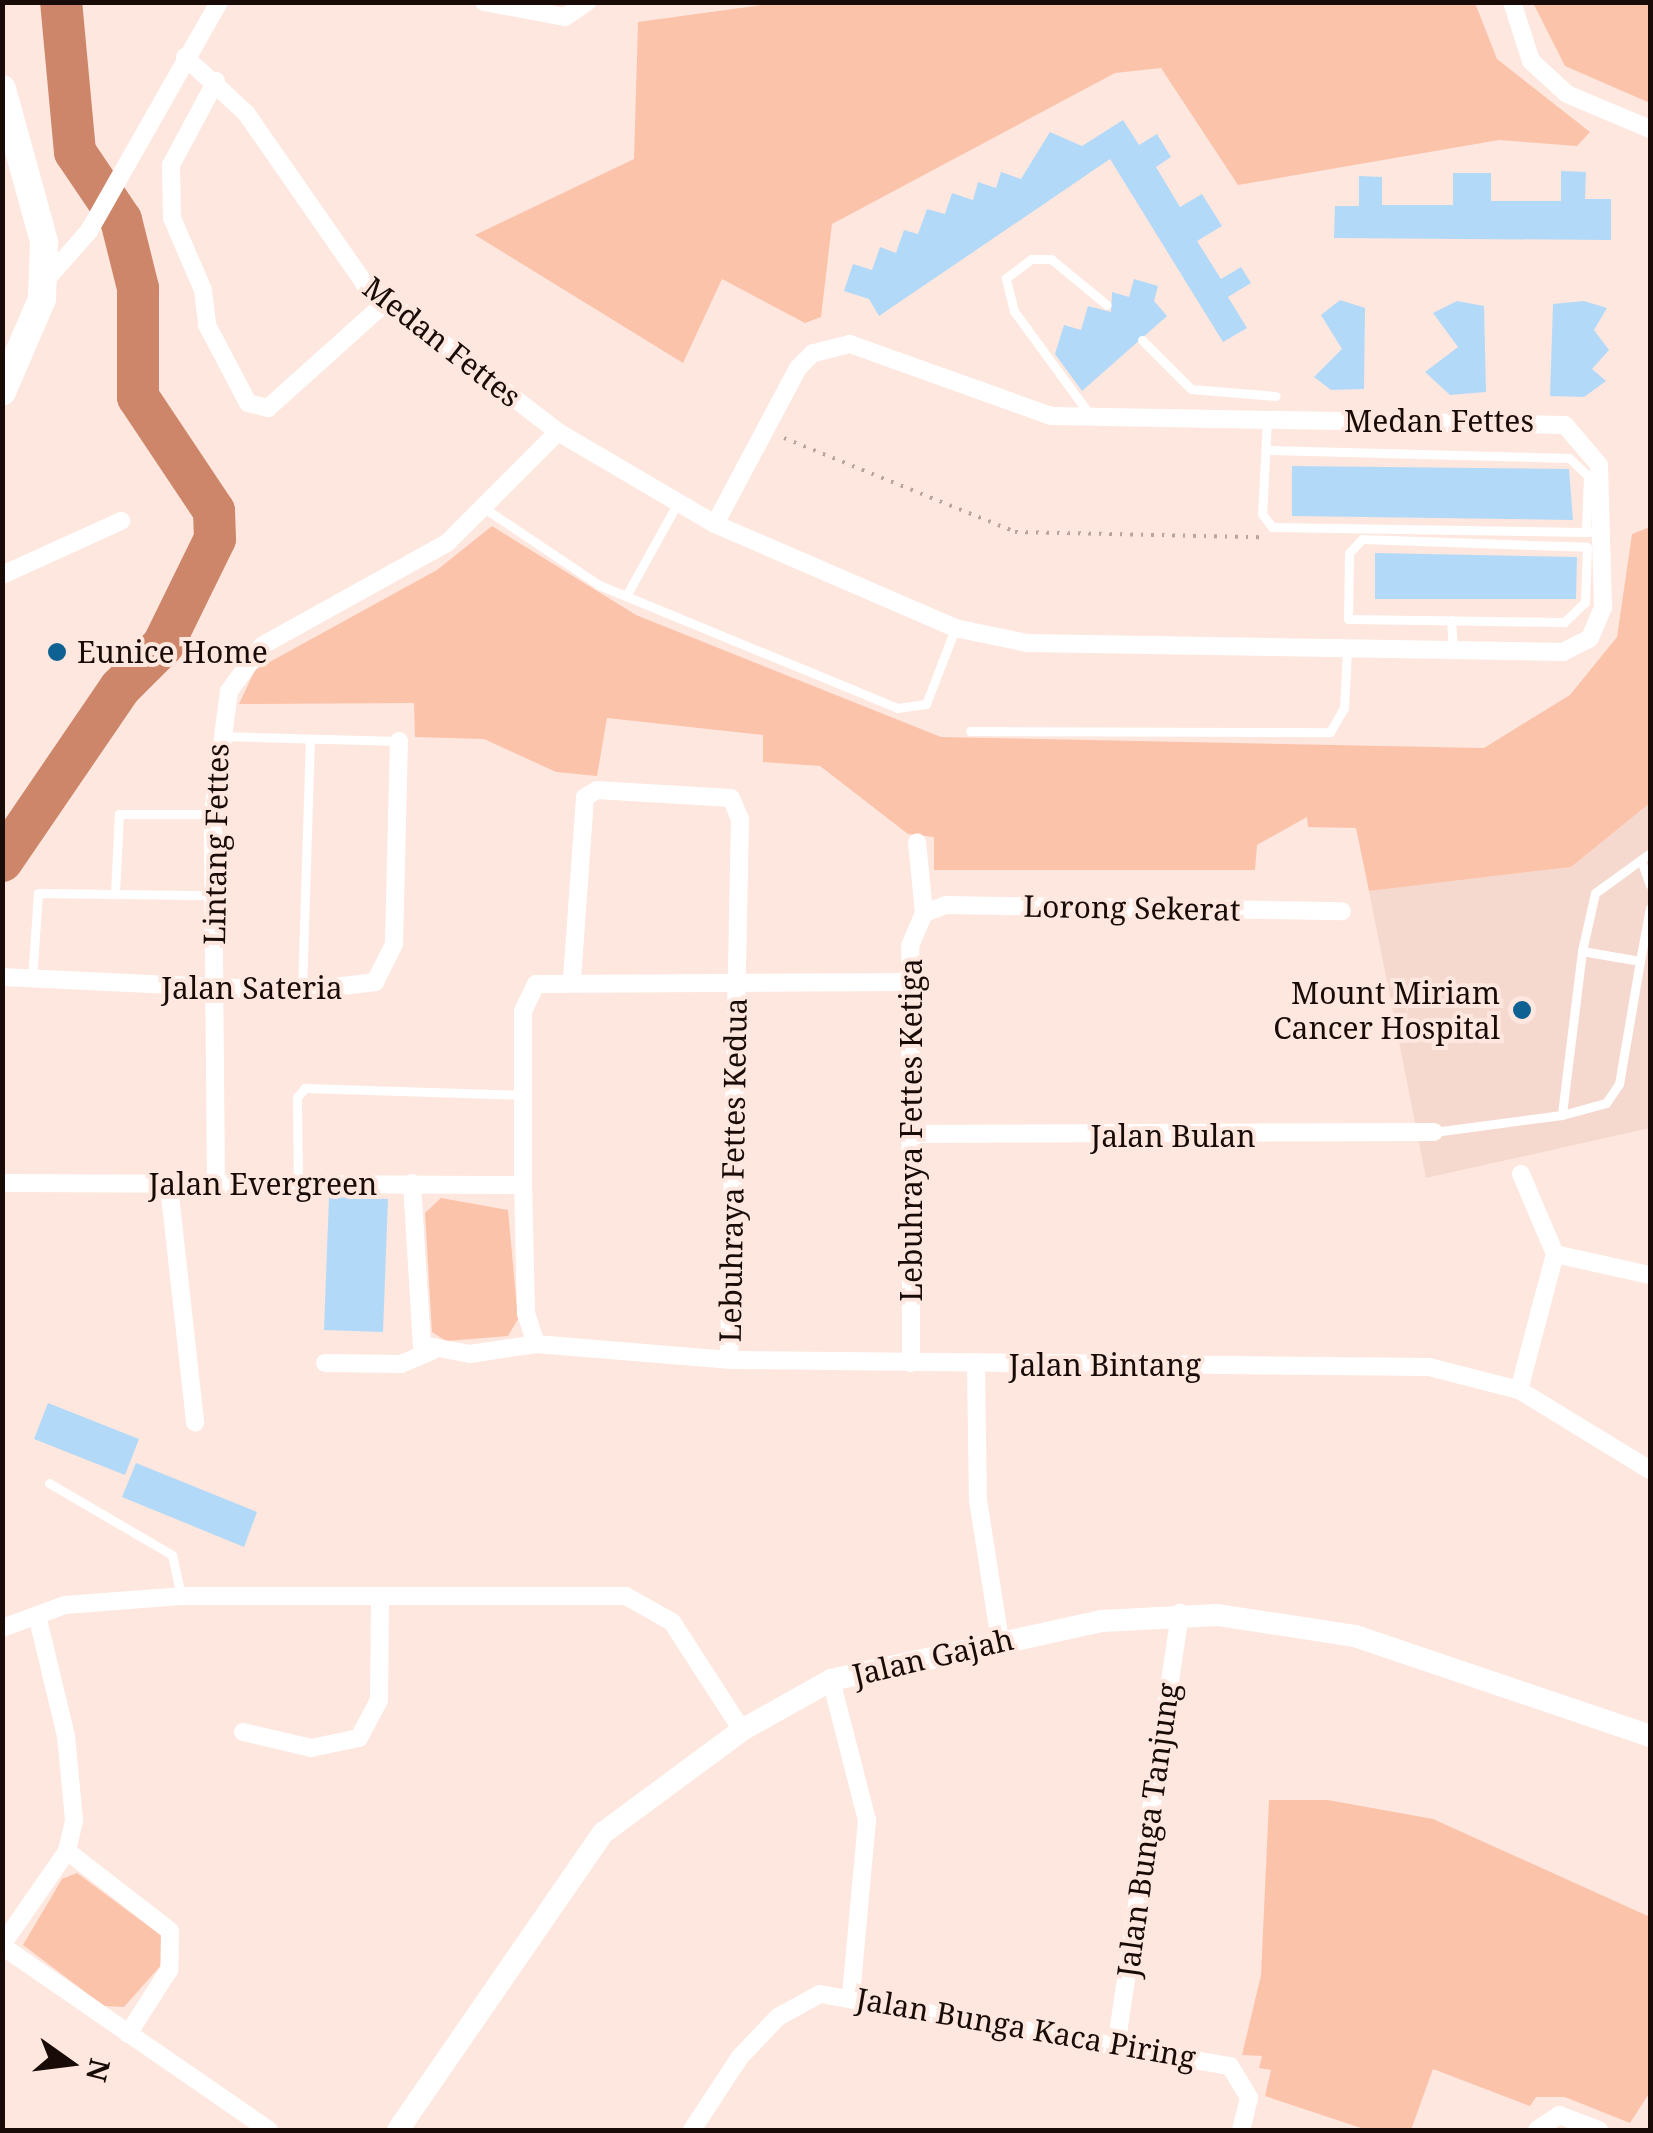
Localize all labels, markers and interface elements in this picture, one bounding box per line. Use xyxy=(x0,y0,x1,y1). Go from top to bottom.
street label: Medan Fettes xyxy=(356,269,528,415)
street label: Medan Fettes xyxy=(1344,403,1534,439)
place label: Eunice Home xyxy=(77,634,268,670)
marker: Eunice Home xyxy=(46,641,68,663)
street label: Lintang Fettes xyxy=(196,743,236,945)
street label: Lorong Sekerat xyxy=(1023,888,1241,928)
street label: Lebuhraya Fettes Ketiga xyxy=(893,958,929,1302)
street label: Jalan Sateria xyxy=(161,970,343,1006)
place label: Mount Miriam Cancer Hospital xyxy=(1273,975,1500,1046)
street label: Lebuhraya Fettes Kedua xyxy=(712,997,754,1343)
marker: Mount Miriam Cancer Hospital xyxy=(1509,997,1535,1023)
street label: Jalan Bulan xyxy=(1090,1118,1256,1154)
street label: Jalan Evergreen xyxy=(149,1166,377,1202)
street label: Jalan Bintang xyxy=(1009,1347,1201,1383)
street label: Jalan Gajah xyxy=(849,1621,1017,1693)
street label: Jalan Bunga Tanjung xyxy=(1110,1680,1186,1980)
street label: Jalan Bunga Kaca Piring xyxy=(853,1980,1199,2076)
north arrow xyxy=(20,2013,120,2113)
text: N xyxy=(78,2055,120,2086)

